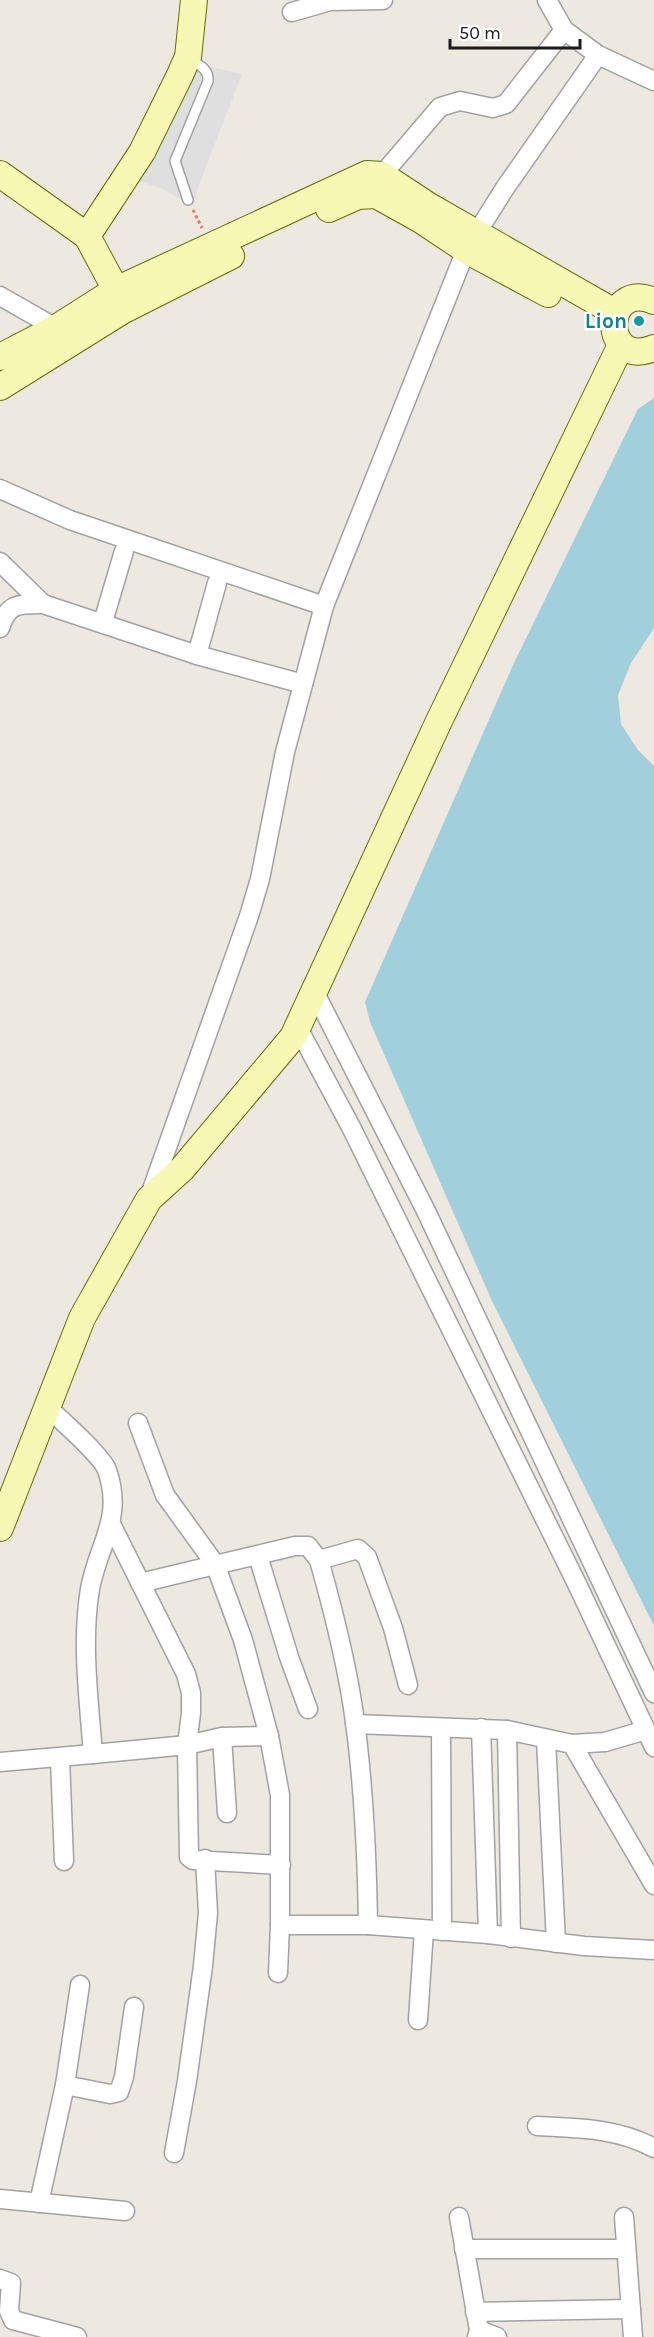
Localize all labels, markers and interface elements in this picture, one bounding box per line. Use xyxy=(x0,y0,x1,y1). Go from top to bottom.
scale bar xyxy=(450,12,580,50)
text: 50 m xyxy=(459,22,501,44)
place label: Lion xyxy=(585,309,627,333)
marker: Lion xyxy=(632,314,646,328)

